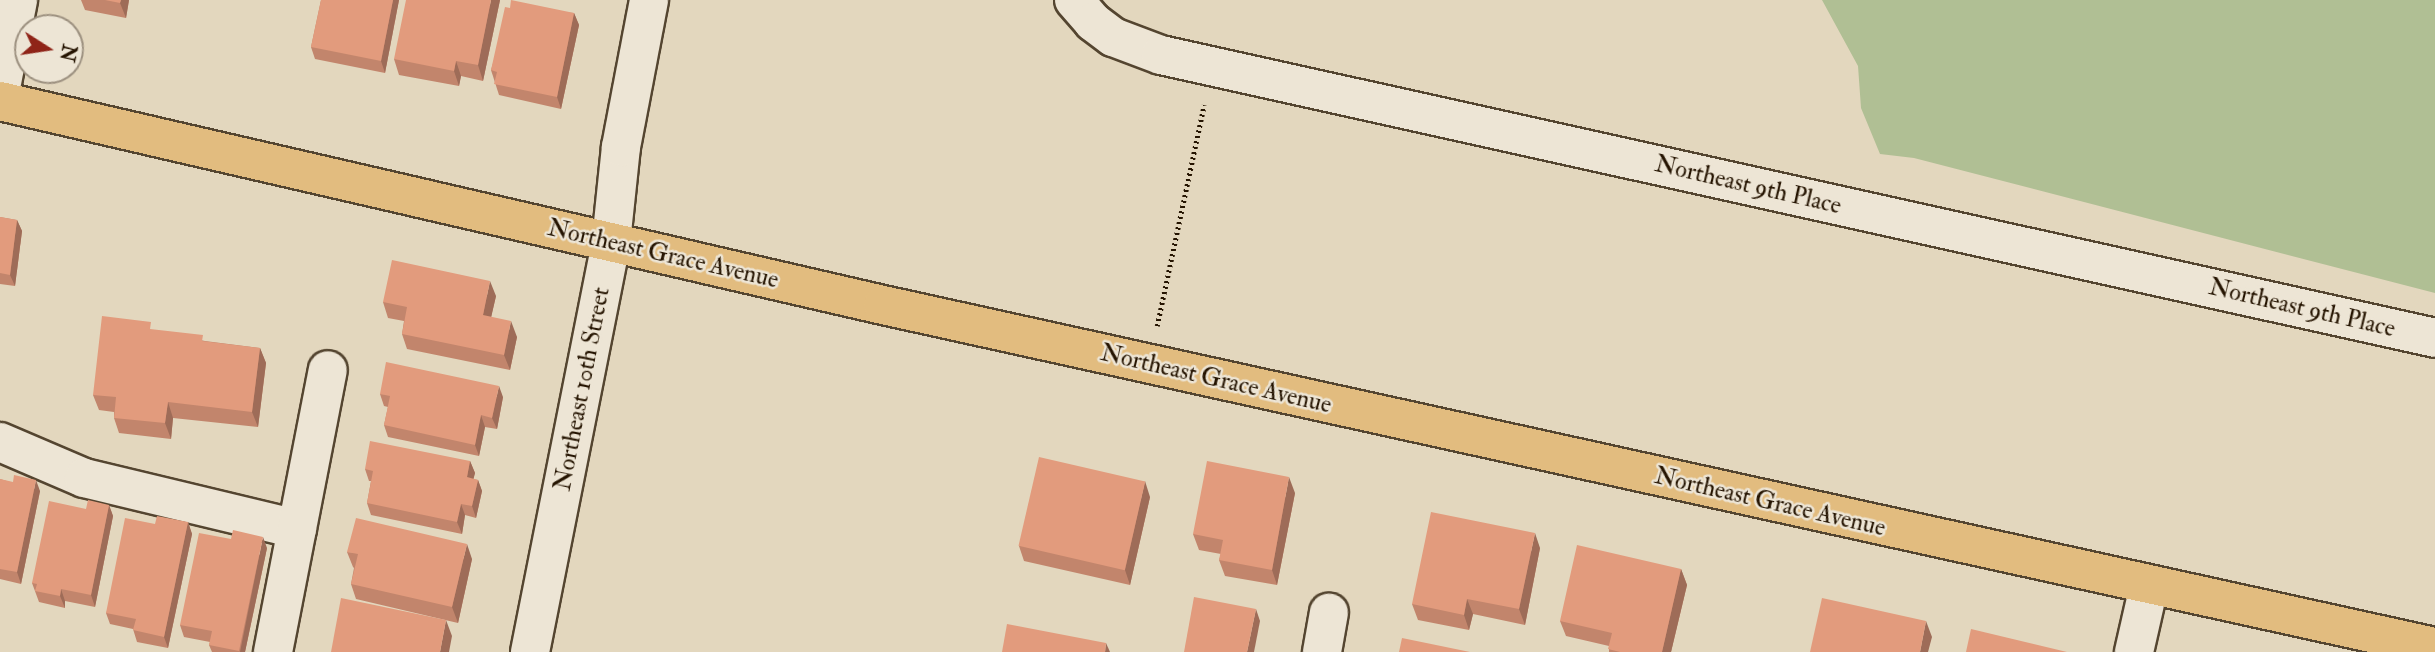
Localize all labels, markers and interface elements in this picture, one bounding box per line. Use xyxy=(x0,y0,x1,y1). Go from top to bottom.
north arrow xyxy=(14,14,84,84)
text: N xyxy=(54,42,81,64)
street label: Northeast 9th Place xyxy=(1652,150,1844,220)
street label: Northeast Grace Avenue xyxy=(545,213,781,295)
street label: Northeast 9th Place xyxy=(2206,273,2398,343)
street label: Northeast 10th Street xyxy=(548,285,616,493)
street label: Northeast Grace Avenue xyxy=(1098,338,1334,420)
street label: Northeast Grace Avenue xyxy=(1652,461,1888,543)

